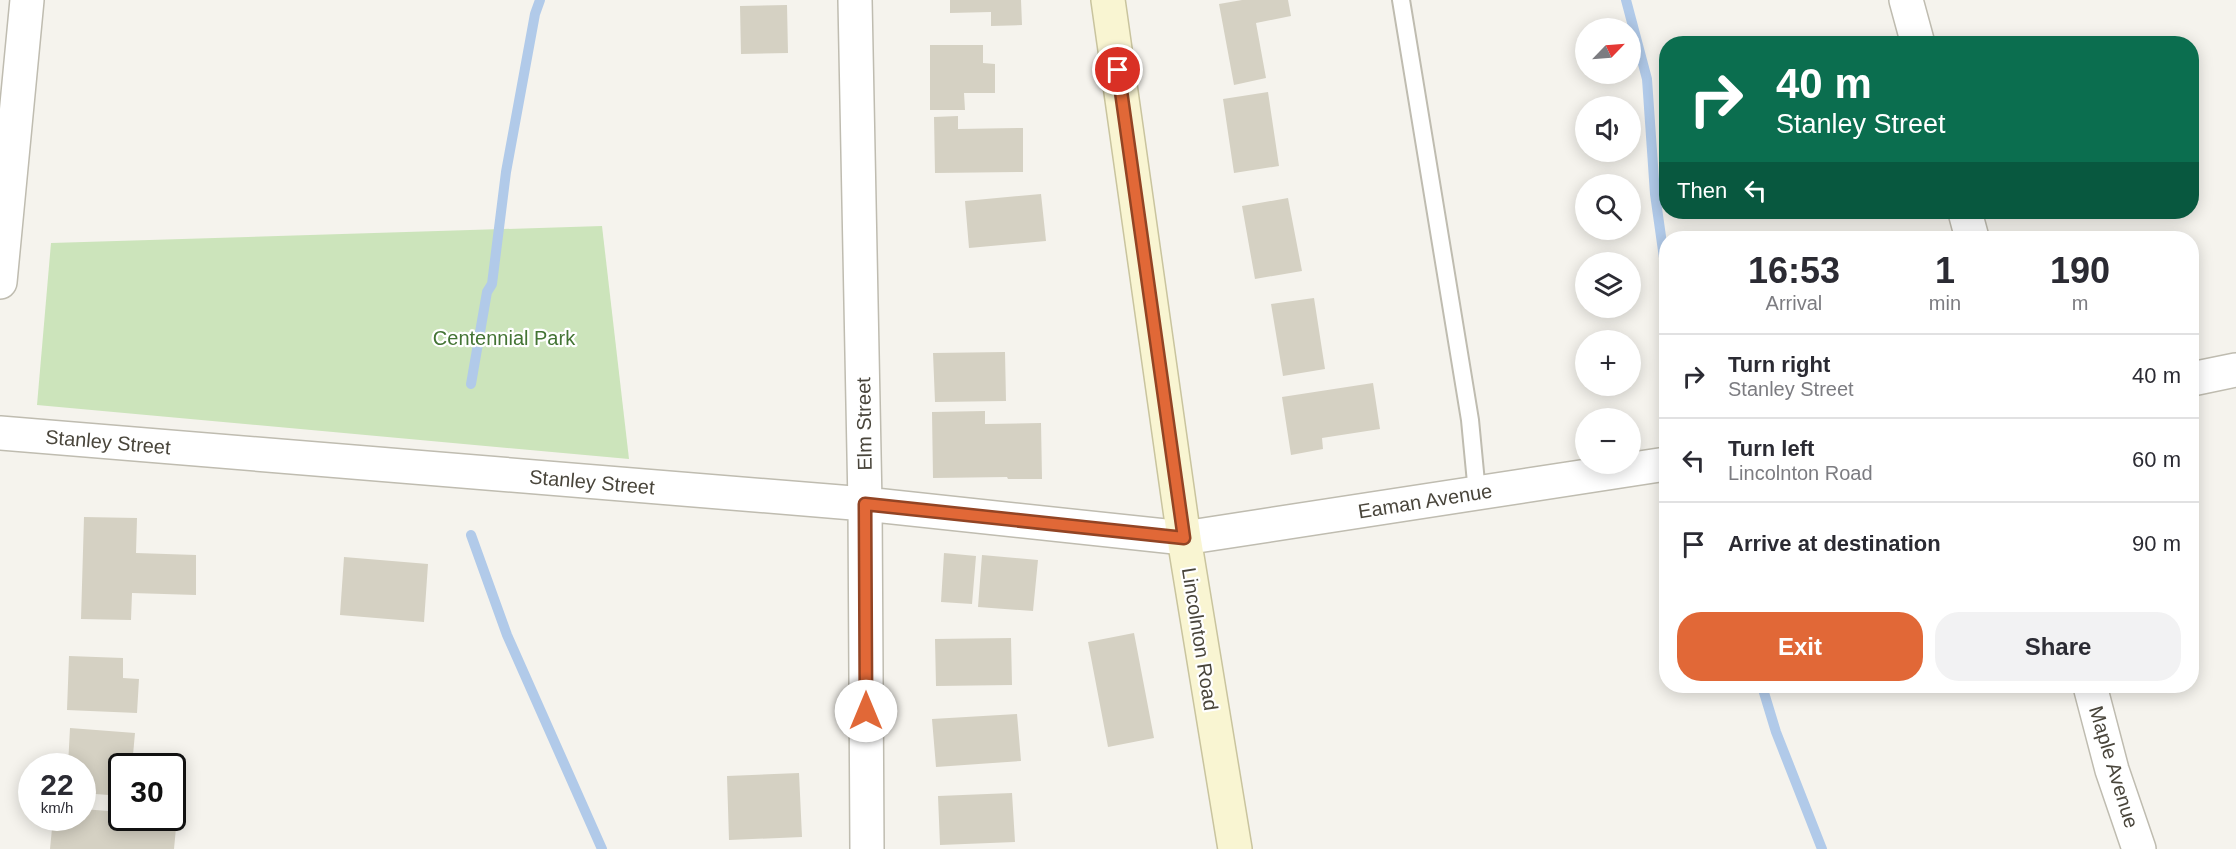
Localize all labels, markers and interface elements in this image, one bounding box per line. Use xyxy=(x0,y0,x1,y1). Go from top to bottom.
north arrow xyxy=(1575,18,1641,84)
map controls xyxy=(1575,18,1641,474)
pin xyxy=(1092,44,1143,95)
icon: arrive xyxy=(1101,53,1134,86)
icon: right xyxy=(1677,60,1755,138)
text: 40 m xyxy=(1776,60,1872,107)
button: sound xyxy=(1575,96,1641,162)
text: Stanley Street xyxy=(1776,109,1946,139)
button: search xyxy=(1575,174,1641,240)
icon: left xyxy=(1739,174,1772,207)
text: Then xyxy=(1677,178,1727,203)
text: 16:53 xyxy=(1748,250,1840,291)
text: 1 xyxy=(1935,250,1955,291)
text: 190 xyxy=(2050,250,2110,291)
button: layers xyxy=(1575,252,1641,318)
text: Arrival xyxy=(1766,292,1822,314)
text: min xyxy=(1929,292,1961,314)
text: m xyxy=(2072,292,2088,314)
park label: Centennial Park xyxy=(433,327,576,349)
button: + xyxy=(1575,330,1641,396)
text: Turn right xyxy=(1728,352,1830,377)
icon: right xyxy=(1677,360,1710,393)
text: 40 m xyxy=(2132,363,2181,388)
street label: Elm Street xyxy=(852,377,876,471)
text: Stanley Street xyxy=(1728,378,1854,400)
button: − xyxy=(1575,408,1641,474)
street label: Stanley Street xyxy=(44,426,172,458)
text: Turn left xyxy=(1728,436,1814,461)
icon: left xyxy=(1677,444,1710,477)
text: 60 m xyxy=(2132,447,2181,472)
text: Lincolnton Road xyxy=(1728,462,1873,484)
street label: Stanley Street xyxy=(528,466,656,498)
street label: Eaman Avenue xyxy=(1356,480,1494,522)
icon: arrive xyxy=(1677,528,1710,561)
text: Arrive at destination xyxy=(1728,531,1941,556)
text: 90 m xyxy=(2132,531,2181,556)
street label: Lincolnton Road xyxy=(1178,566,1222,712)
button: Exit xyxy=(1677,612,1923,681)
button: Share xyxy=(1935,612,2181,681)
position arrow xyxy=(834,679,898,743)
street label: Maple Avenue xyxy=(2085,703,2143,831)
speed limit sign: 30 xyxy=(108,753,186,831)
text: 22 xyxy=(40,768,74,801)
text: km/h xyxy=(41,799,73,816)

